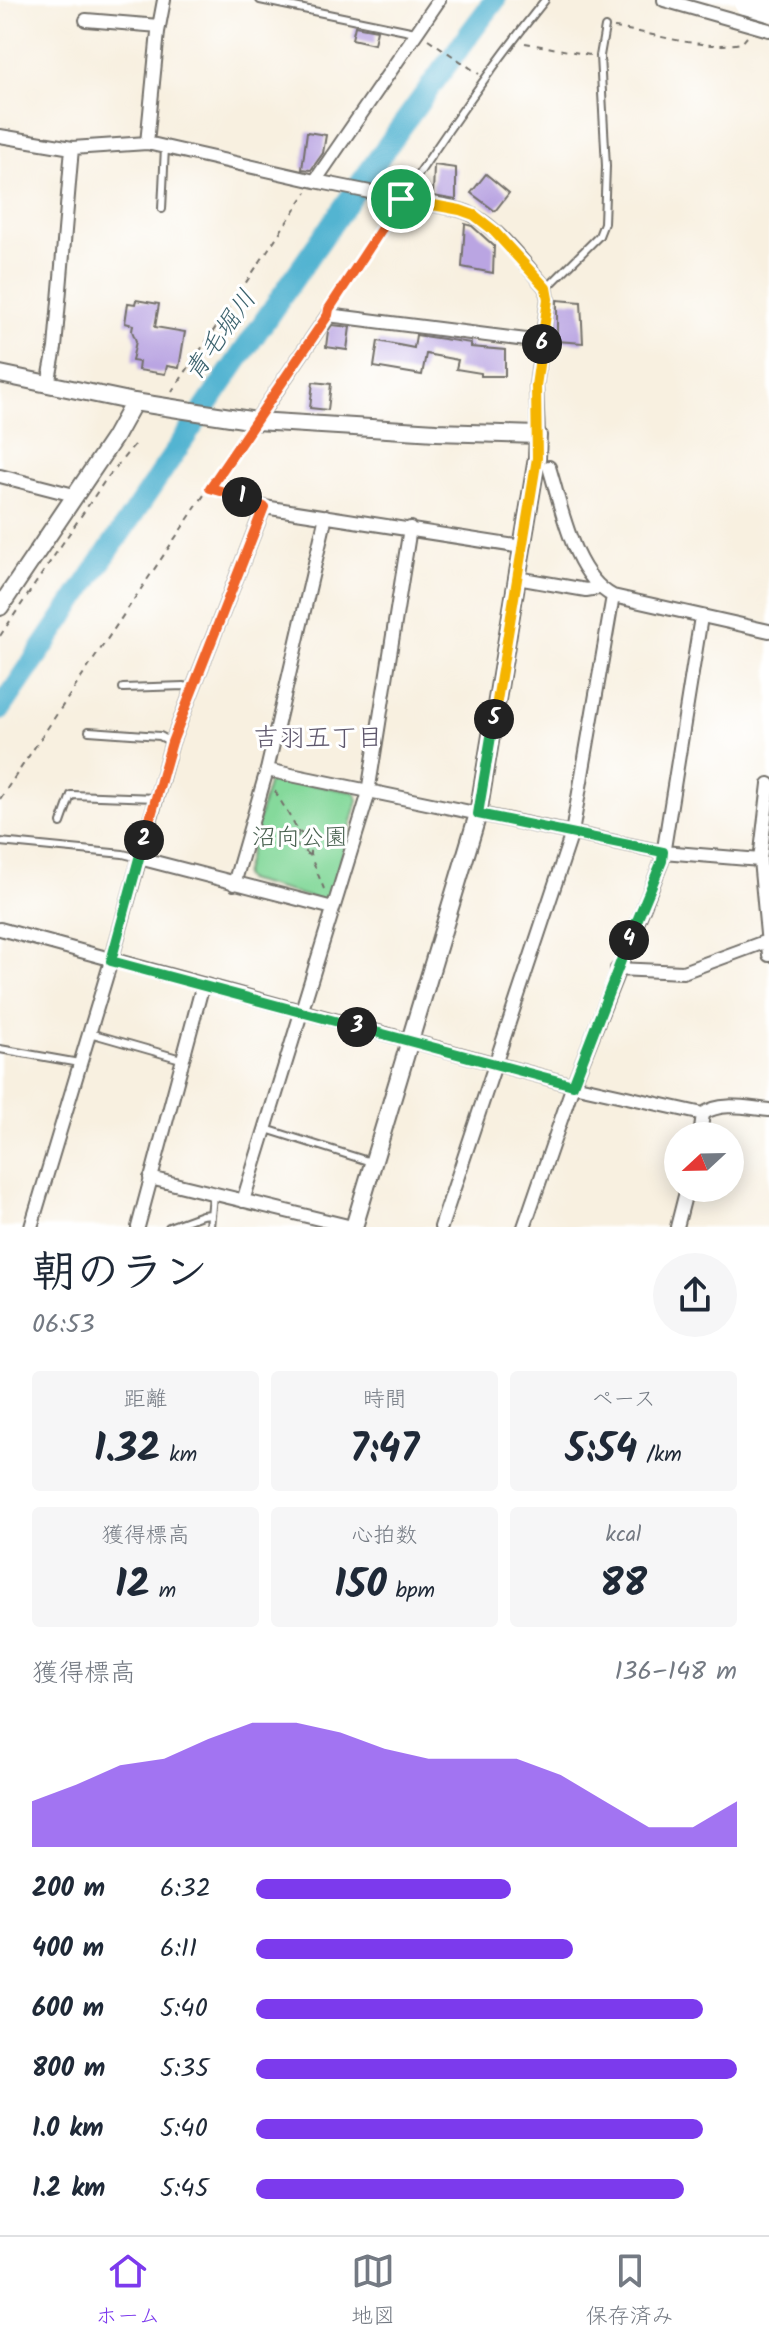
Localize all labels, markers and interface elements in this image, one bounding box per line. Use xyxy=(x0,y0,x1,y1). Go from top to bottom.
pin xyxy=(367,165,435,233)
icon: arrive xyxy=(379,177,423,221)
water label: 青毛堀川 xyxy=(174,281,268,391)
pin: 6 xyxy=(522,324,562,364)
text: 6 xyxy=(536,326,548,361)
pin: 1 xyxy=(222,477,262,517)
text: 1 xyxy=(239,479,245,514)
pin: 5 xyxy=(474,699,514,739)
text: 5 xyxy=(488,701,500,736)
district label: 吉羽五丁目 xyxy=(253,718,383,760)
park label: 沼向公園 xyxy=(252,819,348,858)
pin: 2 xyxy=(124,820,164,860)
text: 2 xyxy=(138,822,150,857)
pin: 4 xyxy=(609,920,649,960)
text: 4 xyxy=(623,922,635,957)
pin: 3 xyxy=(337,1007,377,1047)
text: 3 xyxy=(351,1009,363,1044)
north arrow xyxy=(664,1122,744,1202)
map controls xyxy=(664,1122,744,1202)
text: 朝のラン xyxy=(32,1239,208,1309)
button: share xyxy=(653,1253,737,1337)
text: 06:53 xyxy=(32,1304,95,1346)
text: 距離 xyxy=(123,1383,168,1418)
text: 時間 xyxy=(362,1383,407,1418)
text: ペース xyxy=(591,1383,656,1418)
text: 1.32 xyxy=(94,1418,161,1482)
text: 7:47 xyxy=(350,1418,419,1482)
text: 5:54 xyxy=(565,1418,637,1482)
text: km xyxy=(161,1438,197,1473)
text: /km xyxy=(637,1438,682,1473)
text: kcal xyxy=(606,1518,641,1553)
text: 獲得標高 xyxy=(101,1519,190,1554)
text: 心拍数 xyxy=(351,1519,418,1554)
text: 88 xyxy=(600,1553,647,1617)
text: 12 xyxy=(115,1554,150,1618)
text: 150 xyxy=(334,1554,387,1618)
text: m xyxy=(150,1574,176,1609)
text: bpm xyxy=(387,1574,435,1609)
text: 136–148 m xyxy=(614,1651,737,1693)
text: 獲得標高 xyxy=(32,1653,136,1695)
text: 200 m xyxy=(32,1868,105,1910)
text: 6:32 xyxy=(160,1868,211,1910)
text: 400 m xyxy=(32,1928,104,1970)
text: 6:11 xyxy=(160,1928,197,1970)
text: 600 m xyxy=(32,1988,104,2030)
text: 5:40 xyxy=(160,1988,208,2030)
text: 800 m xyxy=(32,2048,105,2090)
text: 5:35 xyxy=(160,2048,209,2090)
text: 1.0 km xyxy=(32,2108,103,2150)
text: 5:40 xyxy=(160,2108,208,2150)
text: 1.2 km xyxy=(32,2168,105,2210)
text: 5:45 xyxy=(160,2168,209,2210)
tab: ホーム xyxy=(95,2249,160,2335)
tab: 地図 xyxy=(351,2249,395,2335)
tab: 保存済み xyxy=(586,2249,674,2335)

